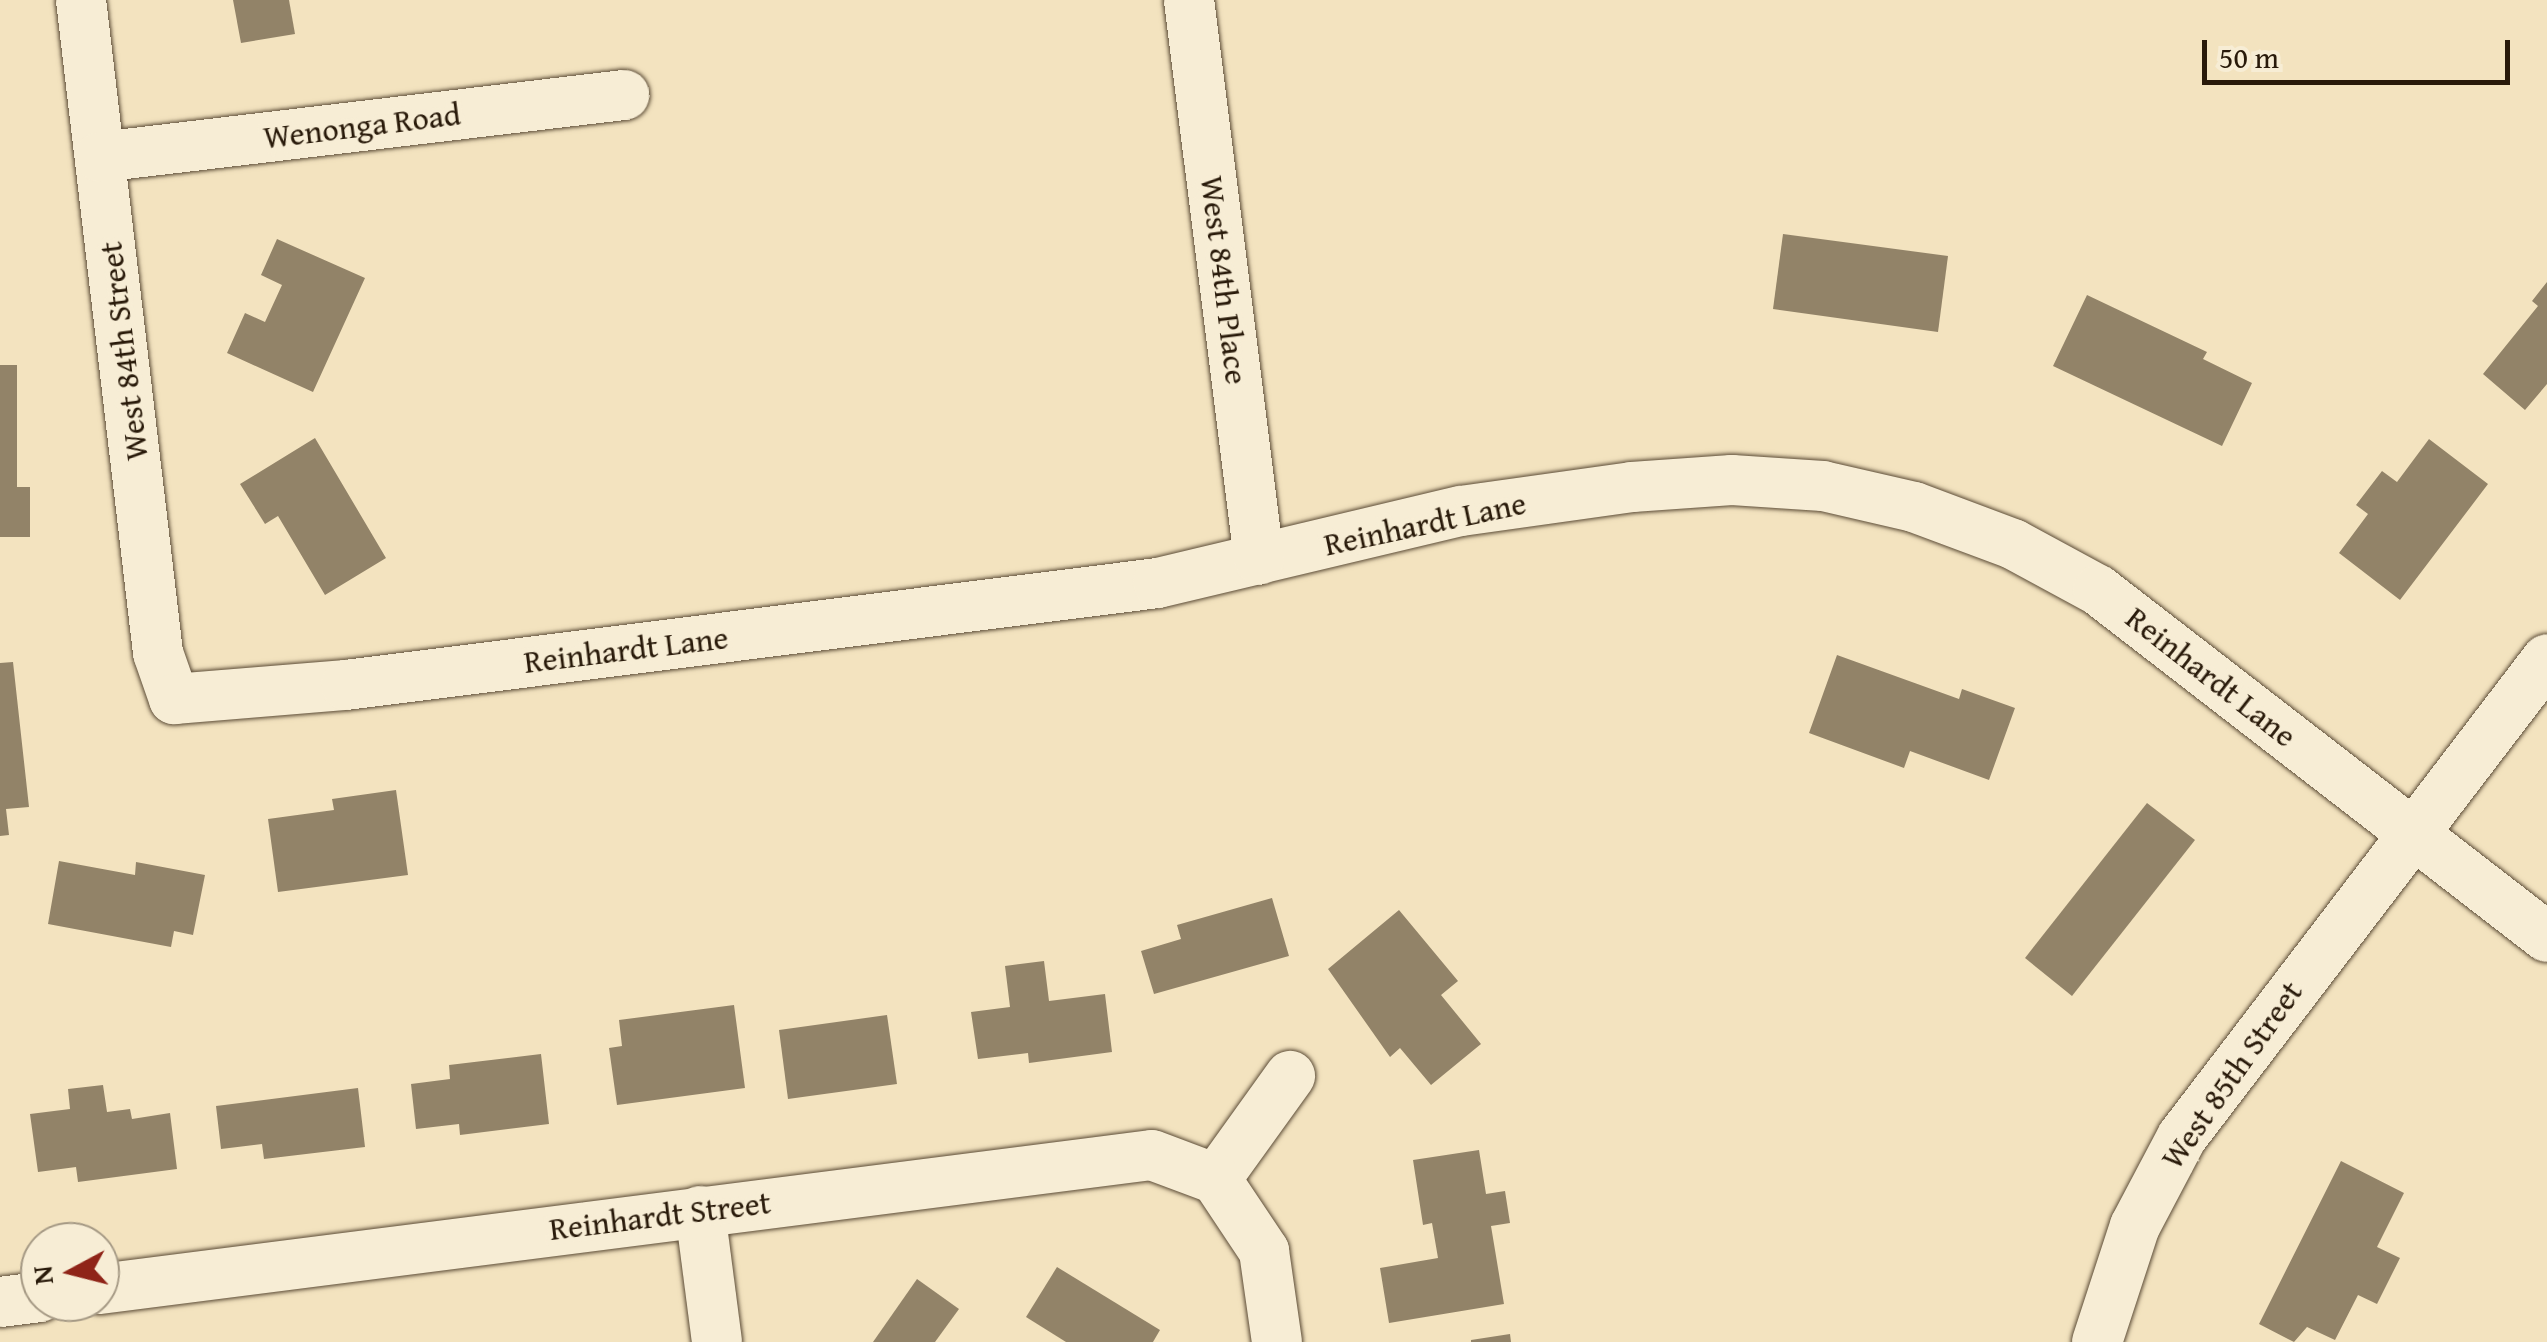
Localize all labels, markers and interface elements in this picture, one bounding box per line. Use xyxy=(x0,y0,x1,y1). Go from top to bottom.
scale bar xyxy=(2207,20,2514,82)
text: 50 m xyxy=(2219,35,2279,79)
street label: Wenonga Road xyxy=(261,95,463,157)
street label: West 84th Place xyxy=(1192,174,1256,386)
street label: West 84th Street xyxy=(92,239,156,463)
street label: Reinhardt Lane xyxy=(1321,484,1529,564)
street label: Reinhardt Lane xyxy=(2118,599,2304,755)
street label: Reinhardt Lane xyxy=(522,618,730,682)
street label: West 85th Street xyxy=(2153,974,2311,1176)
street label: Reinhardt Street xyxy=(547,1183,773,1249)
north arrow xyxy=(20,1222,120,1322)
text: N xyxy=(20,1264,63,1287)

